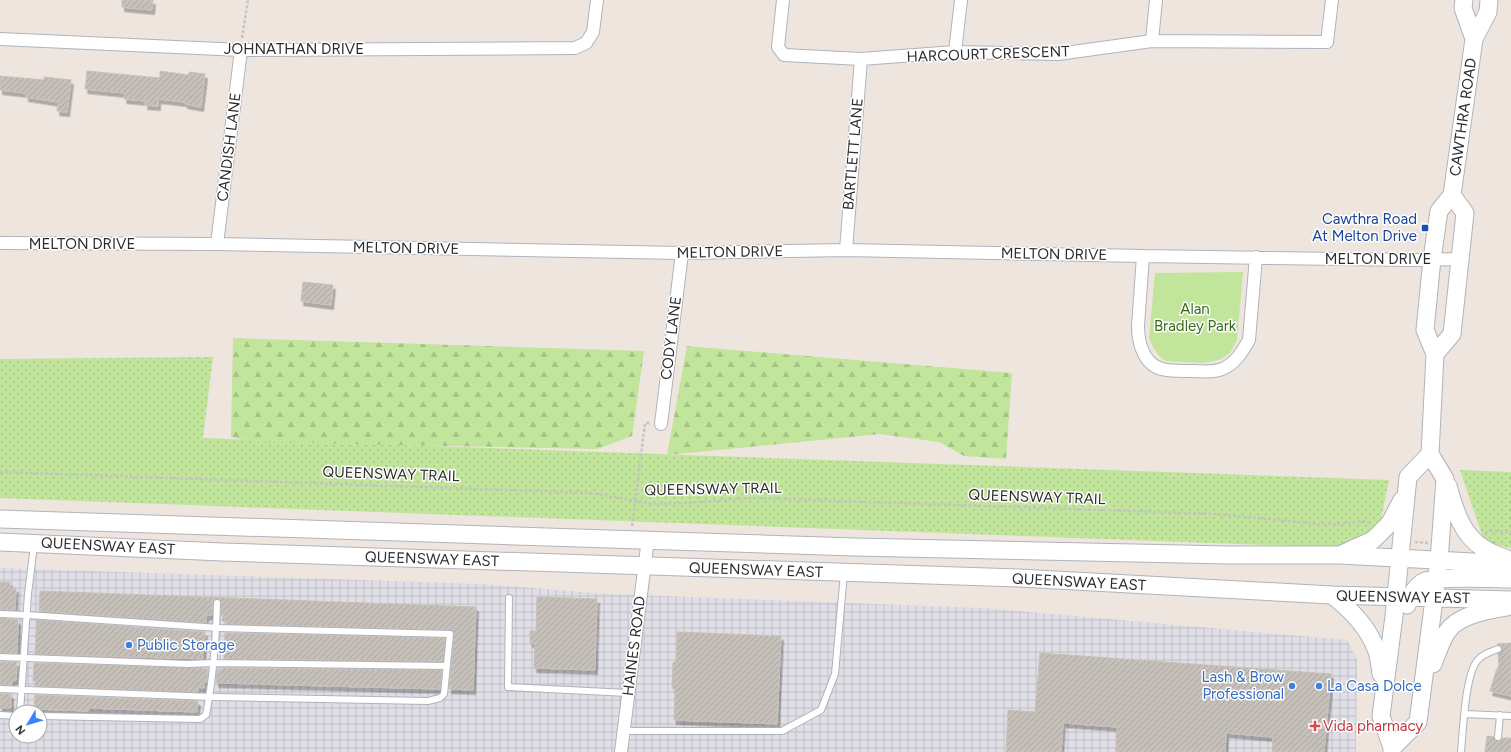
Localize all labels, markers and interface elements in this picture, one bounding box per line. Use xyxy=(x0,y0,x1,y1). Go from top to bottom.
street label: JOHNATHAN DRIVE xyxy=(224,40,364,58)
street label: HARCOURT CRESCENT xyxy=(906,42,1071,66)
street label: CAWTHRA ROAD xyxy=(1446,57,1480,177)
street label: CANDISH LANE xyxy=(213,92,245,202)
street label: BARTLETT LANE xyxy=(839,97,867,211)
place label: Cawthra Road At Melton Drive xyxy=(1312,210,1417,245)
marker: Cawthra Road At Melton Drive xyxy=(1420,223,1430,233)
street label: MELTON DRIVE xyxy=(29,235,135,253)
street label: MELTON DRIVE xyxy=(353,238,459,258)
street label: MELTON DRIVE xyxy=(677,242,783,262)
street label: MELTON DRIVE xyxy=(1001,244,1107,264)
street label: MELTON DRIVE xyxy=(1325,250,1431,268)
street label: CODY LANE xyxy=(657,295,685,381)
park label: Alan Bradley Park xyxy=(1154,300,1237,335)
street label: QUEENSWAY TRAIL xyxy=(322,463,460,485)
street label: QUEENSWAY TRAIL xyxy=(644,479,782,499)
street label: QUEENSWAY TRAIL xyxy=(968,486,1106,508)
street label: QUEENSWAY EAST xyxy=(41,534,176,559)
street label: QUEENSWAY EAST xyxy=(365,548,500,570)
street label: QUEENSWAY EAST xyxy=(689,559,824,581)
street label: QUEENSWAY EAST xyxy=(1012,570,1147,595)
street label: QUEENSWAY EAST xyxy=(1336,587,1471,607)
street label: HAINES ROAD xyxy=(619,595,649,697)
place label: Public Storage xyxy=(137,636,235,654)
marker: Public Storage xyxy=(124,640,134,650)
place label: Lash & Brow Professional xyxy=(1202,668,1284,703)
place label: La Casa Dolce xyxy=(1327,677,1422,695)
marker: Lash & Brow Professional xyxy=(1287,681,1297,691)
marker: La Casa Dolce xyxy=(1314,681,1324,691)
north arrow xyxy=(8,704,48,744)
place label: Vida pharmacy xyxy=(1323,717,1423,735)
marker: Vida pharmacy xyxy=(1310,721,1320,731)
text: N xyxy=(13,722,28,737)

